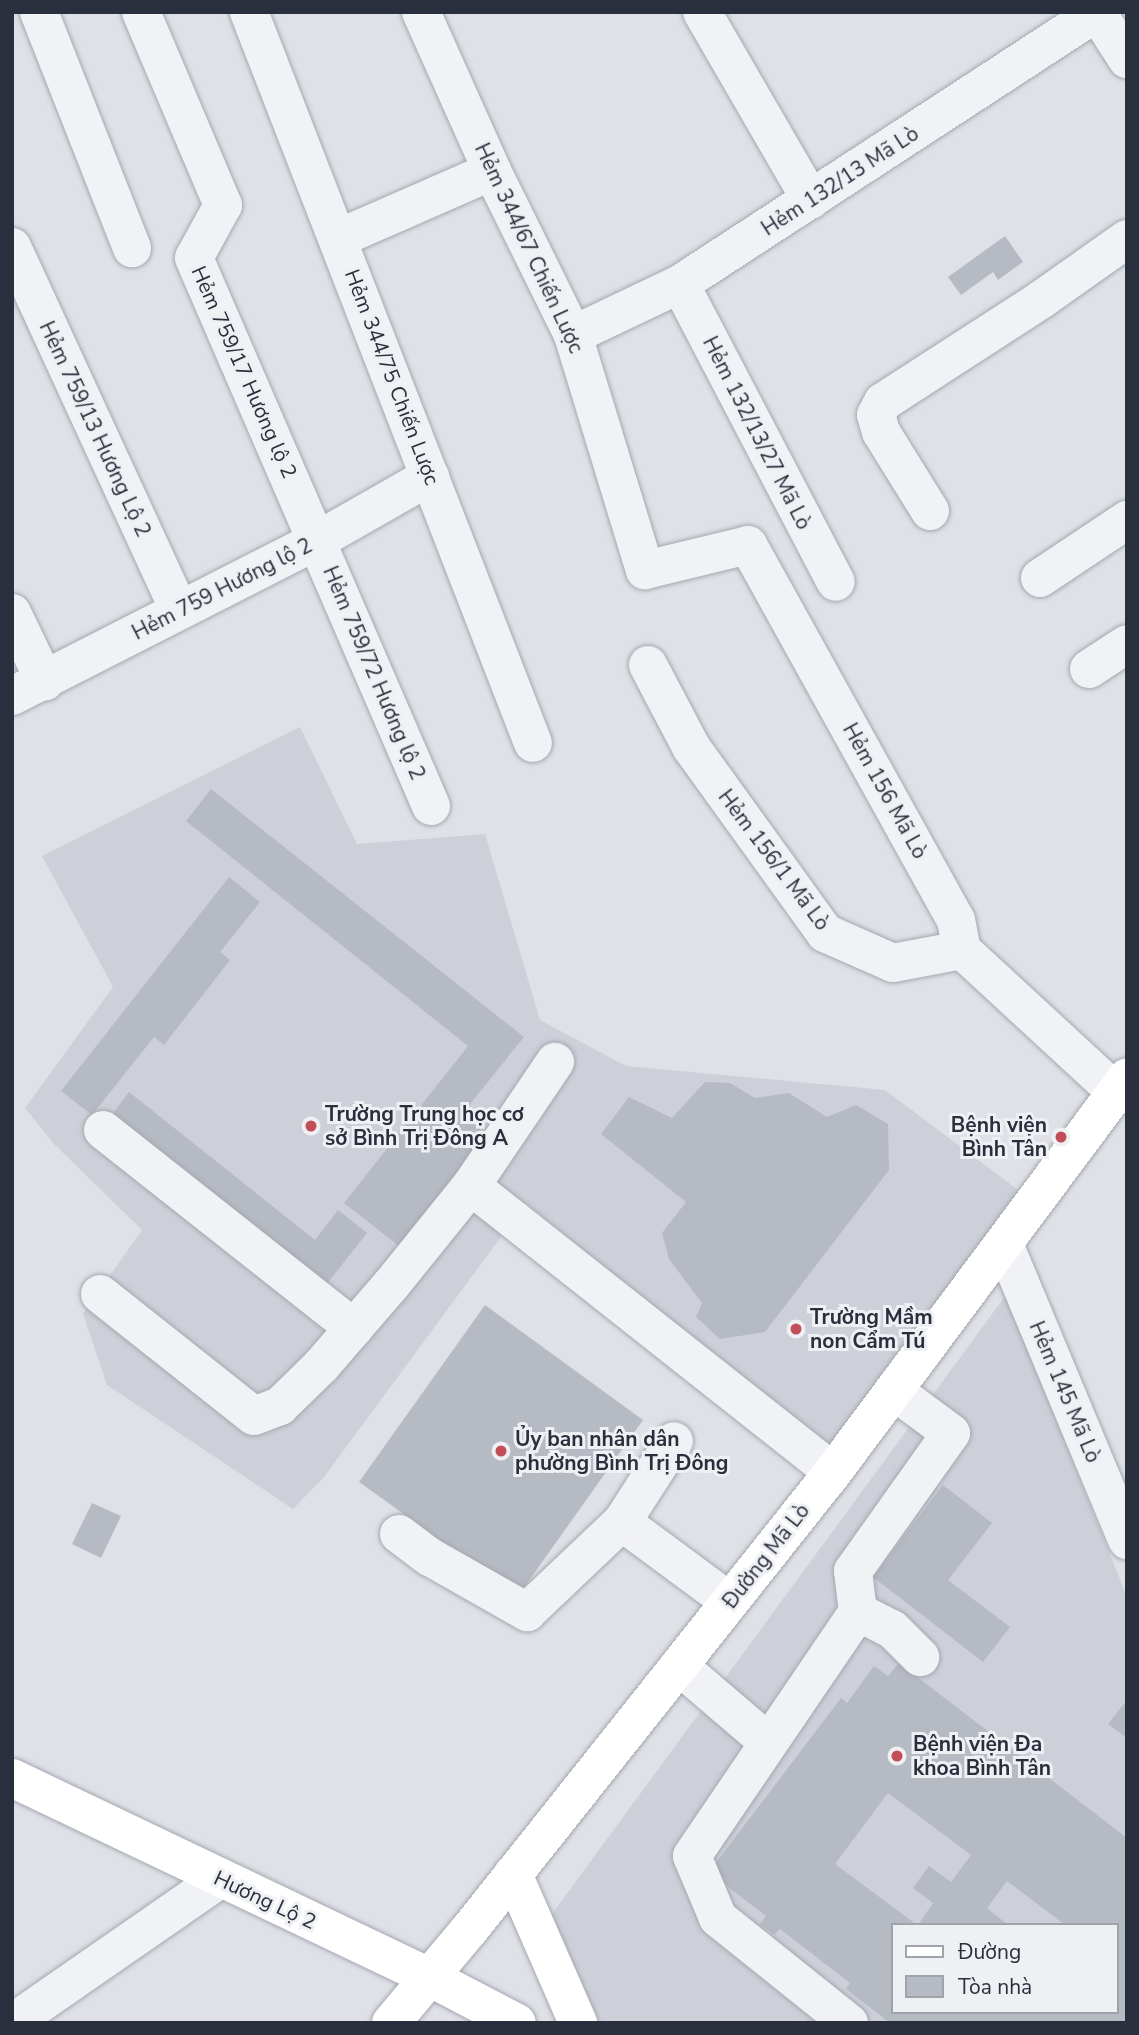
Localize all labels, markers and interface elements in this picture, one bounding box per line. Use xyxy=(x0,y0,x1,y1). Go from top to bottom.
street label: Hẻm 132/13 Mã Lò xyxy=(757,121,923,241)
street label: Hẻm 344/67 Chiến Lược xyxy=(469,139,589,357)
street label: Hẻm 759/17 Hương lộ 2 xyxy=(186,262,302,482)
street label: Hẻm 344/75 Chiến Lược xyxy=(339,266,445,488)
street label: Hẻm 759/13 Hương Lộ 2 xyxy=(34,317,156,541)
street label: Hẻm 132/13/27 Mã Lò xyxy=(697,332,817,534)
street label: Hẻm 759 Hương lộ 2 xyxy=(128,533,316,645)
street label: Hẻm 759/72 Hương lộ 2 xyxy=(318,562,430,784)
street label: Hẻm 156 Mã Lò xyxy=(837,719,933,863)
street label: Hẻm 156/1 Mã Lò xyxy=(713,785,835,935)
place label: Trường Trung học cơ sở Bình Trị Đông A xyxy=(325,1101,524,1151)
place label: Bệnh viện Bình Tân xyxy=(951,1112,1047,1162)
marker: Trường Trung học cơ sở Bình Trị Đông A xyxy=(303,1118,319,1134)
marker: Bệnh viện Bình Tân xyxy=(1053,1129,1069,1145)
place label: Trường Mầm non Cẩm Tú xyxy=(810,1304,933,1354)
street label: Hẻm 145 Mã Lò xyxy=(1024,1317,1106,1467)
marker: Trường Mầm non Cẩm Tú xyxy=(788,1321,804,1337)
place label: Ủy ban nhân dân phường Bình Trị Đông xyxy=(515,1426,729,1476)
marker: Ủy ban nhân dân phường Bình Trị Đông xyxy=(493,1443,509,1459)
street label: Đường Mã Lò xyxy=(717,1499,815,1613)
place label: Bệnh viện Đa khoa Bình Tân xyxy=(913,1731,1051,1781)
marker: Bệnh viện Đa khoa Bình Tân xyxy=(887,1746,907,1766)
street label: Hương Lộ 2 xyxy=(210,1865,320,1935)
legend xyxy=(890,1923,1118,2014)
text: Đường xyxy=(958,1938,1021,1966)
text: Tòa nhà xyxy=(958,1973,1032,2001)

